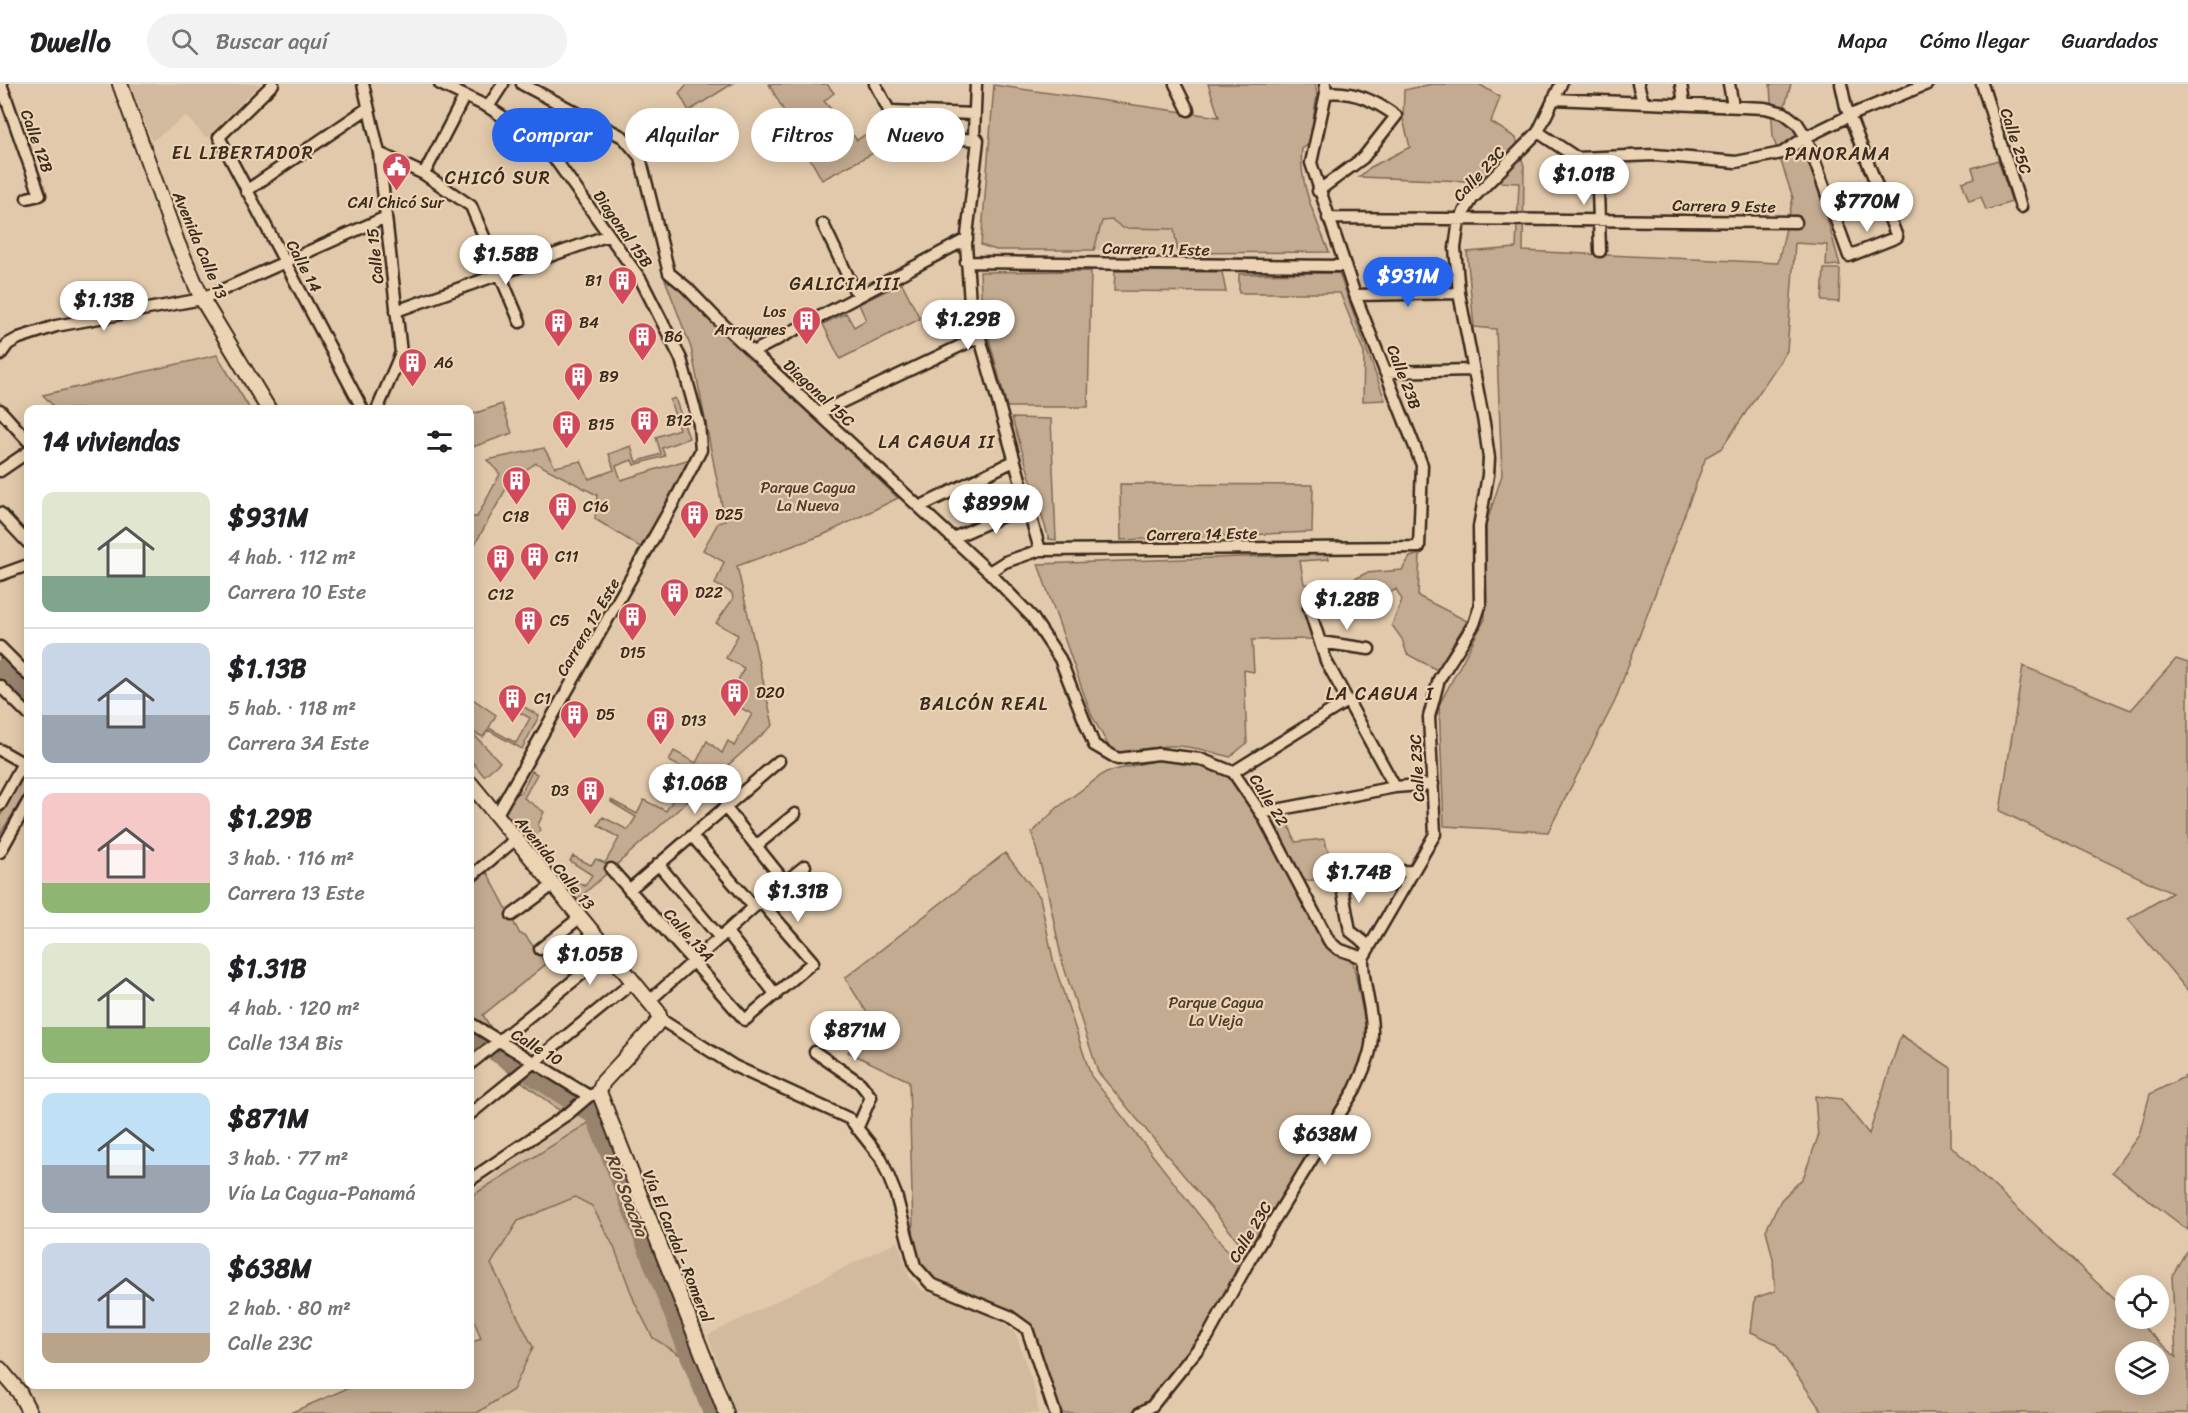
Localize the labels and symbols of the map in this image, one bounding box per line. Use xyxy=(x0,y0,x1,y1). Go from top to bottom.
street label: Calle 25C xyxy=(1992,104,2040,178)
street label: Calle 12B xyxy=(12,105,62,177)
district label: EL LIBERTADOR xyxy=(172,137,314,169)
district label: PANORAMA xyxy=(1785,138,1891,170)
street label: Calle 23C xyxy=(1445,139,1513,209)
public building icon: CAI Chicó Sur xyxy=(380,150,412,192)
pin: $1.01B xyxy=(1535,155,1633,206)
district label: CHICÓ SUR xyxy=(445,162,551,194)
pin: $770M xyxy=(1825,182,1909,233)
street label: Diagonal 15B xyxy=(585,184,661,274)
street label: Avenida Calle 13 xyxy=(164,185,236,304)
place label: CAI Chicó Sur xyxy=(348,188,446,217)
street label: Carrera 9 Este xyxy=(1672,191,1776,221)
street label: Calle 15 xyxy=(358,226,392,285)
street label: Calle 14 xyxy=(278,234,330,298)
street label: Carrera 11 Este xyxy=(1102,234,1210,264)
pin: $1.58B xyxy=(457,235,555,286)
pin: $931M xyxy=(1366,257,1450,308)
building icon: B1 xyxy=(607,264,639,306)
place label: B1 xyxy=(585,266,602,295)
district label: GALICIA III xyxy=(789,268,901,300)
pin: $1.13B xyxy=(55,281,153,332)
place label: Los Arrayanes xyxy=(713,297,787,344)
pin: $1.29B xyxy=(919,300,1017,351)
building icon: Los Arrayanes xyxy=(791,304,823,346)
building icon: B4 xyxy=(542,306,574,348)
place label: B4 xyxy=(579,308,599,337)
building icon: B6 xyxy=(627,320,659,362)
place label: B6 xyxy=(664,322,683,351)
street label: Calle 23B xyxy=(1378,340,1430,414)
building icon: A6 xyxy=(397,346,429,388)
place label: A6 xyxy=(433,348,454,377)
street label: Diagonal 15C xyxy=(776,352,862,434)
building icon: B9 xyxy=(562,360,594,402)
place label: B9 xyxy=(599,362,619,391)
building icon: B12 xyxy=(629,404,661,446)
place label: B12 xyxy=(666,406,692,435)
building icon: B15 xyxy=(551,408,583,450)
place label: B15 xyxy=(588,410,615,439)
district label: LA CAGUA II xyxy=(878,426,996,458)
building icon: C18 xyxy=(500,464,532,506)
park label: Parque Cagua La Nueva xyxy=(760,473,856,520)
pin: $899M xyxy=(954,484,1038,535)
building icon: C16 xyxy=(546,490,578,532)
place label: C16 xyxy=(583,492,609,521)
building icon: D25 xyxy=(678,498,710,540)
place label: D25 xyxy=(715,500,744,529)
place label: C18 xyxy=(503,502,530,531)
street label: Carrera 14 Este xyxy=(1146,519,1258,549)
building icon: C11 xyxy=(518,540,550,582)
building icon: C12 xyxy=(485,542,517,584)
place label: C11 xyxy=(555,542,579,571)
street label: Carrera 12 Este xyxy=(548,572,628,682)
building icon: D22 xyxy=(658,576,690,618)
place label: D22 xyxy=(695,578,723,607)
place label: C12 xyxy=(488,580,514,609)
pin: $1.28B xyxy=(1298,580,1396,631)
building icon: D15 xyxy=(617,600,649,642)
building icon: C5 xyxy=(513,604,545,646)
place label: C5 xyxy=(550,606,570,635)
place label: D15 xyxy=(620,638,646,667)
building icon: D20 xyxy=(719,676,751,718)
place label: D20 xyxy=(756,678,785,707)
district label: LA CAGUA I xyxy=(1326,678,1435,710)
building icon: C1 xyxy=(497,682,529,724)
place label: C1 xyxy=(534,684,551,713)
district label: BALCÓN REAL xyxy=(919,688,1049,720)
building icon: D5 xyxy=(559,698,591,740)
place label: D5 xyxy=(596,700,616,729)
building icon: D13 xyxy=(644,704,676,746)
place label: D13 xyxy=(681,706,706,735)
street label: Calle 23C xyxy=(1401,734,1433,802)
pin: $1.06B xyxy=(646,764,744,815)
street label: Calle 22 xyxy=(1241,768,1297,832)
building icon: D3 xyxy=(574,774,606,816)
place label: D3 xyxy=(551,776,569,805)
street label: Avenida Calle 13 xyxy=(507,808,603,917)
pin: $1.74B xyxy=(1310,853,1408,904)
pin: $1.31B xyxy=(749,872,847,923)
street label: Calle 13A xyxy=(656,901,722,969)
pin: $1.05B xyxy=(541,935,639,986)
park label: Parque Cagua La Vieja xyxy=(1168,988,1264,1035)
pin: $871M xyxy=(813,1011,897,1062)
street label: Calle 10 xyxy=(505,1020,569,1074)
pin: $638M xyxy=(1283,1115,1367,1166)
water label: Río Soacha xyxy=(597,1149,658,1243)
street label: Vía El Cardal - Romeral xyxy=(634,1165,722,1327)
street label: Calle 23C xyxy=(1220,1196,1280,1268)

